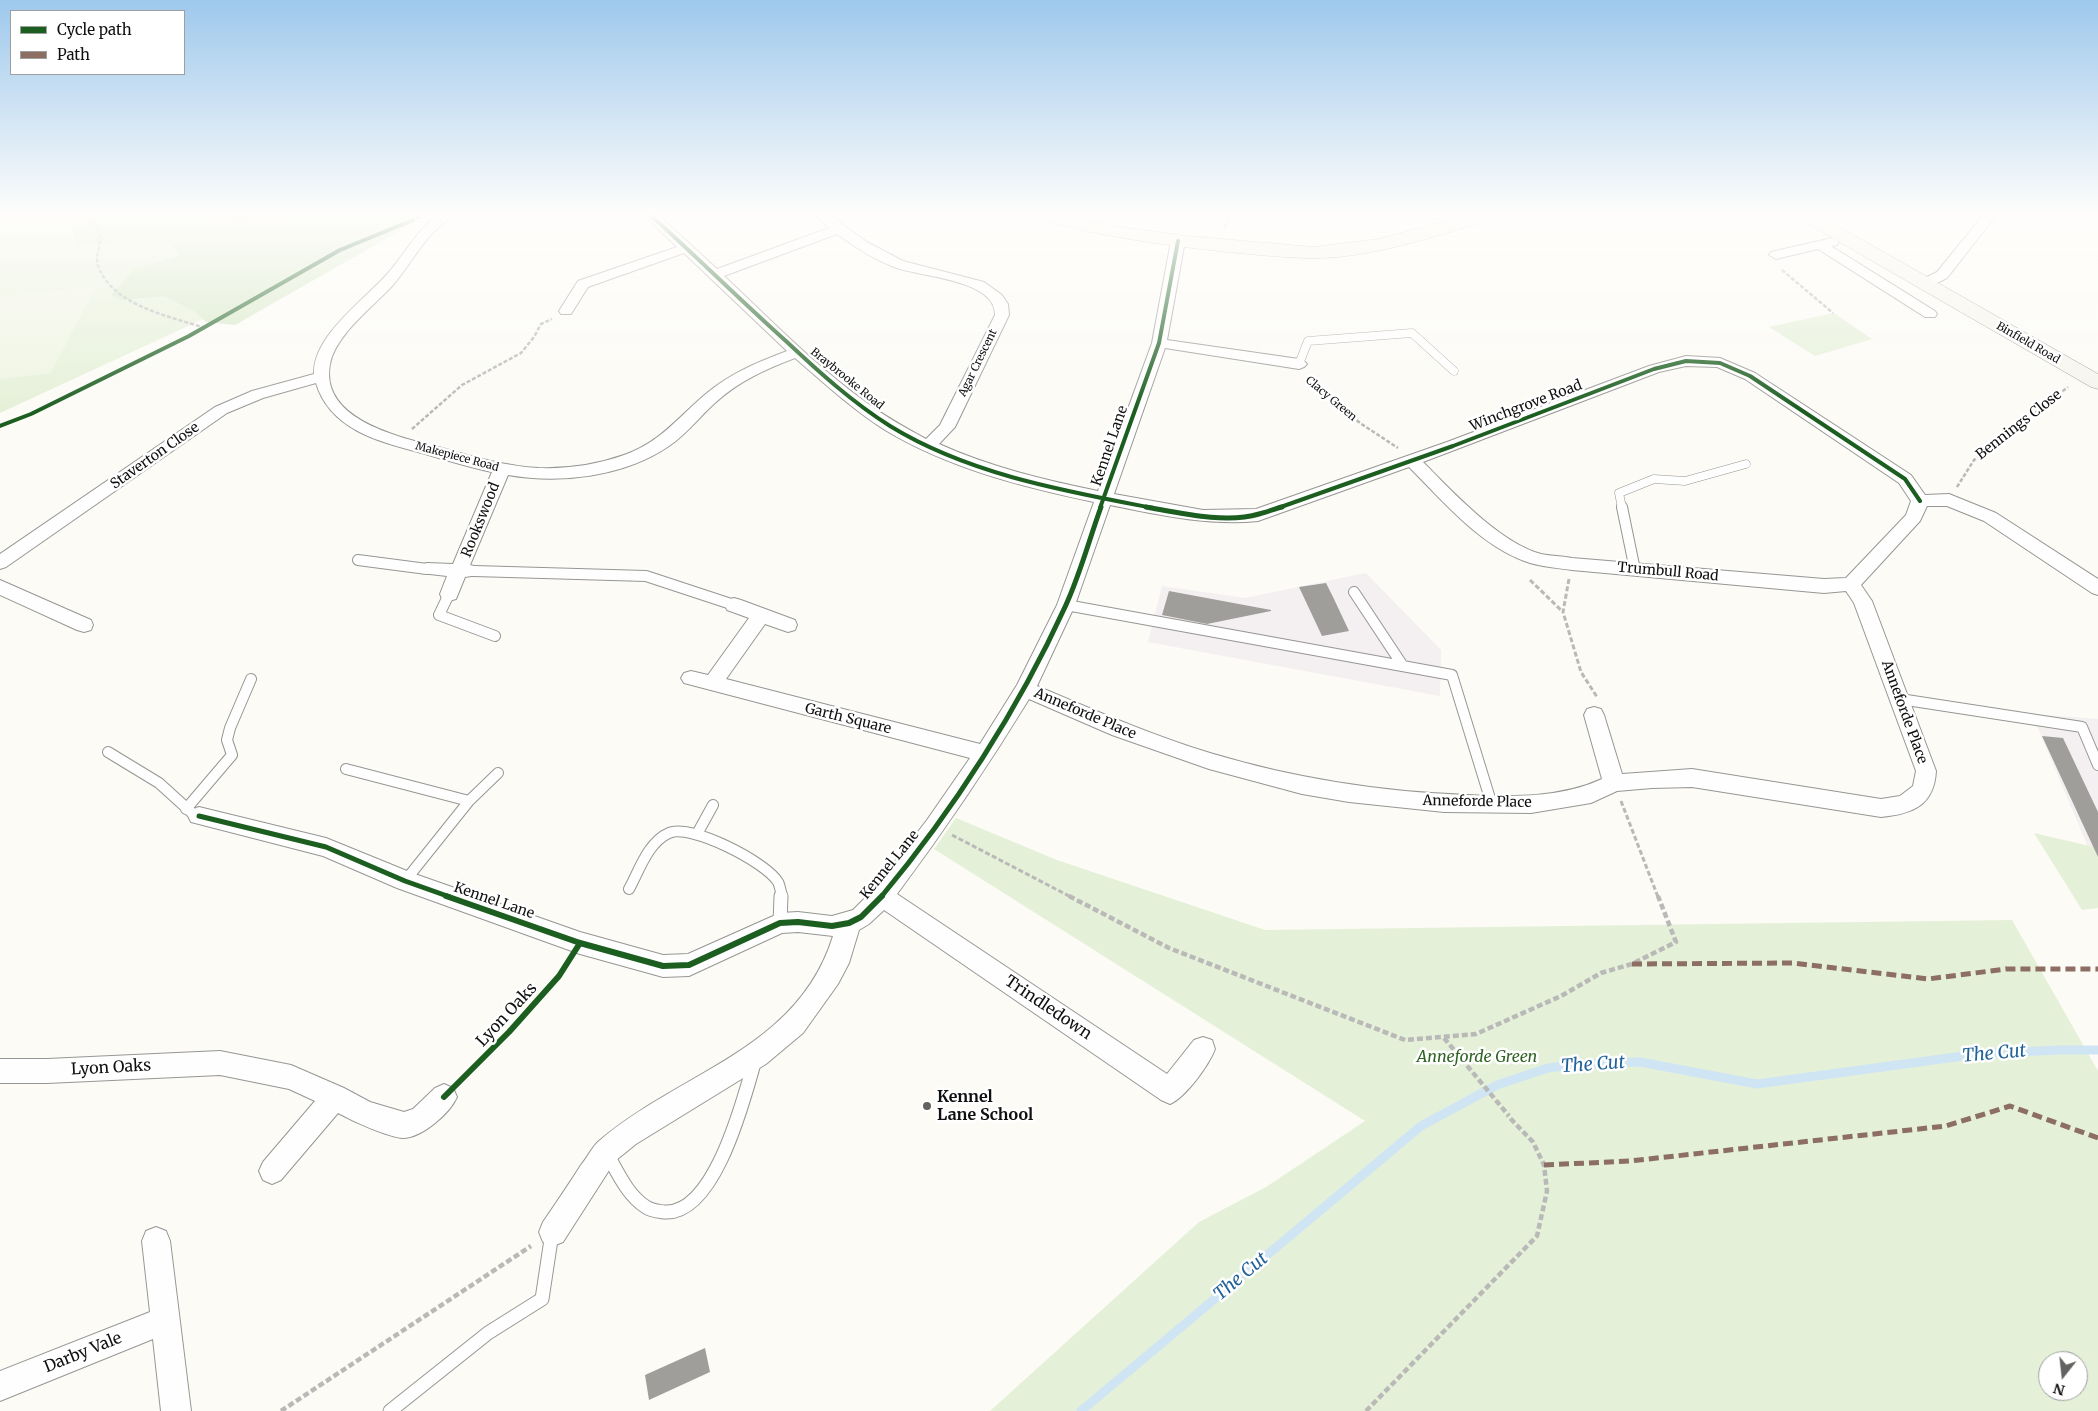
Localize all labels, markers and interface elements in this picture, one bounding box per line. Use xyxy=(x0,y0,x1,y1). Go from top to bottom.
legend xyxy=(10,10,185,75)
text: Cycle path xyxy=(57,20,132,39)
text: Path xyxy=(57,45,90,64)
street label: Binfield Road xyxy=(1994,320,2062,366)
street label: Agar Crescent xyxy=(956,327,1000,399)
street label: Braybrooke Road xyxy=(808,345,886,413)
street label: Clacy Green xyxy=(1303,374,1359,424)
street label: Winchgrove Road xyxy=(1468,377,1584,435)
street label: Bennings Close xyxy=(1973,386,2065,464)
street label: Kennel Lane xyxy=(1088,404,1132,488)
street label: Staverton Close xyxy=(107,419,203,493)
street label: Makepiece Road xyxy=(414,440,500,474)
street label: Rookswood xyxy=(458,480,504,560)
street label: Trumbull Road xyxy=(1617,559,1719,585)
street label: Anneforde Place xyxy=(1877,658,1931,766)
street label: Anneforde Place xyxy=(1032,685,1138,743)
street label: Garth Square xyxy=(803,700,893,738)
street label: Anneforde Place xyxy=(1422,793,1532,811)
street label: Kennel Lane xyxy=(857,827,923,903)
street label: Kennel Lane xyxy=(452,879,536,923)
street label: Trindledown xyxy=(1001,972,1095,1044)
street label: Lyon Oaks xyxy=(473,979,541,1051)
water label: The Cut xyxy=(1961,1040,2027,1068)
park label: Anneforde Green xyxy=(1417,1047,1537,1067)
water label: The Cut xyxy=(1560,1052,1626,1078)
street label: Lyon Oaks xyxy=(71,1056,151,1080)
place label: Kennel Lane School xyxy=(937,1087,1033,1125)
marker: Kennel Lane School xyxy=(921,1100,933,1112)
water label: The Cut xyxy=(1210,1248,1272,1306)
street label: Darby Vale xyxy=(41,1329,125,1377)
north arrow xyxy=(2038,1351,2088,1401)
text: N xyxy=(2051,1379,2067,1400)

